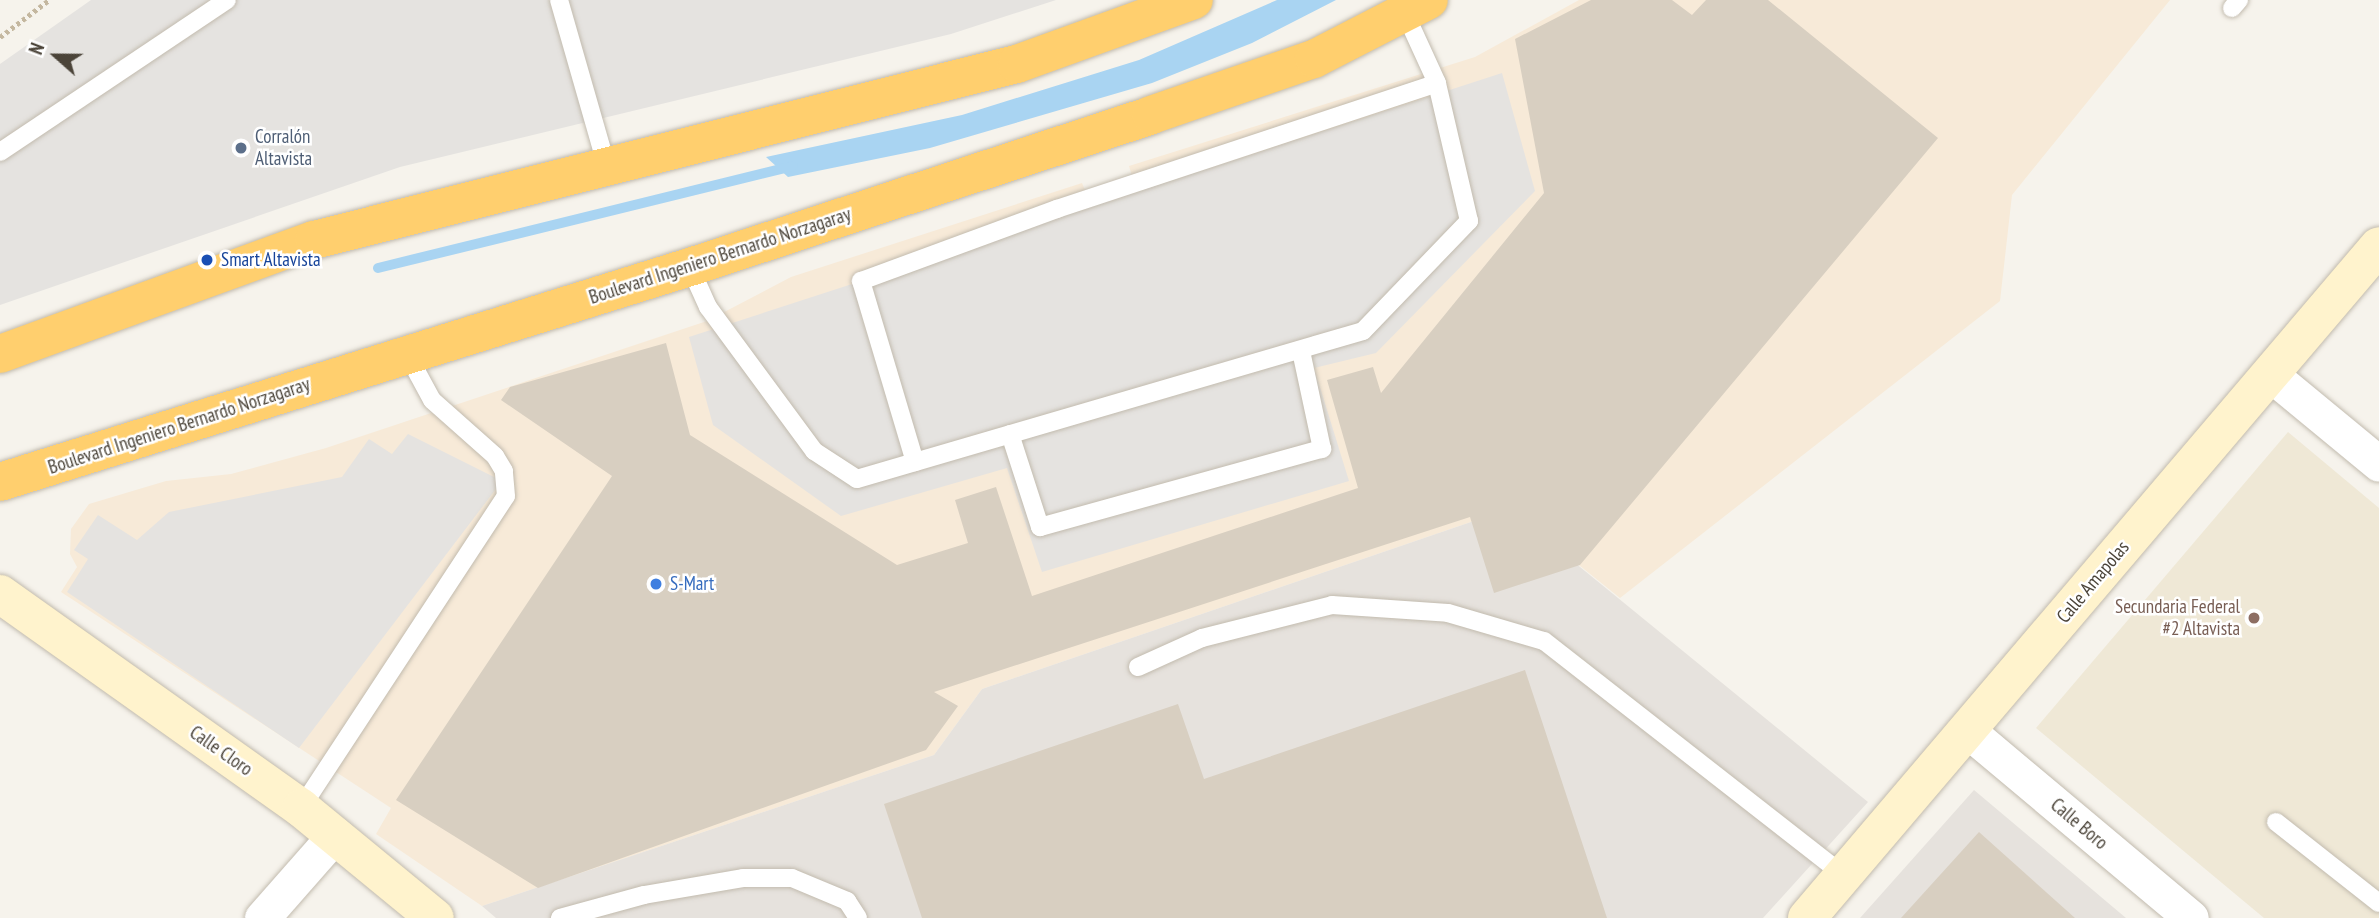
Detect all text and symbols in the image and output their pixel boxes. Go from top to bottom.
north arrow [21,21,91,91]
text: N [23,39,49,58]
place label: Corralón Altavista [255,126,312,170]
marker: Corralón Altavista [233,140,249,156]
street label: Boulevard Ingeniero Bernardo Norzagaray [586,203,854,309]
place label: Smart Altavista [221,249,321,271]
marker: Smart Altavista [199,252,215,268]
street label: Boulevard Ingeniero Bernardo Norzagaray [45,373,313,479]
street label: Calle Amapolas [2052,536,2134,628]
place label: S-Mart [670,573,714,595]
marker: S-Mart [648,576,664,592]
place label: Secundaria Federal #2 Altavista [2115,596,2240,640]
marker: Secundaria Federal #2 Altavista [2246,610,2262,626]
street label: Calle Cloro [185,721,257,781]
street label: Calle Boro [2046,794,2112,854]

